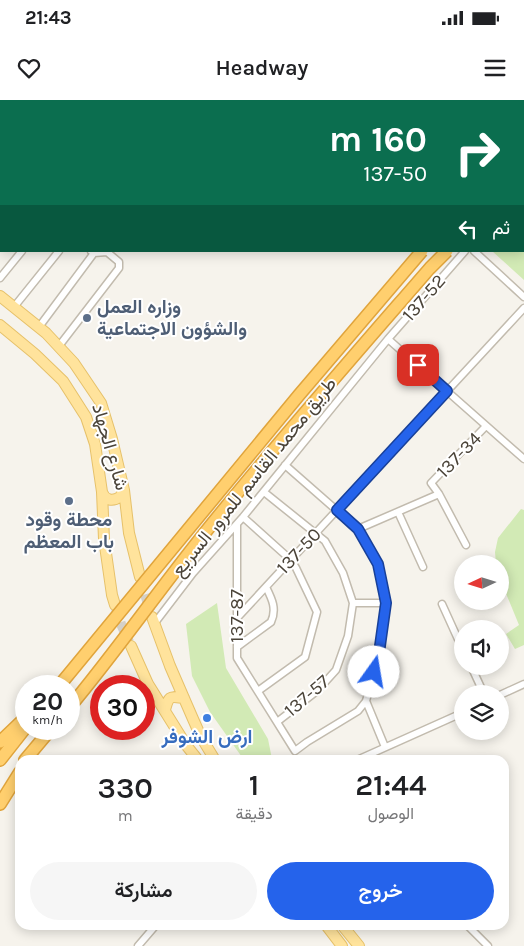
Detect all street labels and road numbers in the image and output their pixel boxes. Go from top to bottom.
street label: 137-52 [398,270,450,326]
street label: طريق محمد القاسم للمرور السريع [167,373,343,582]
street label: شارع الجهاد [86,401,133,493]
street label: 137-34 [432,427,486,482]
street label: 137-50 [272,523,326,579]
street label: 137-87 [226,589,248,643]
street label: 137-57 [280,670,334,722]

